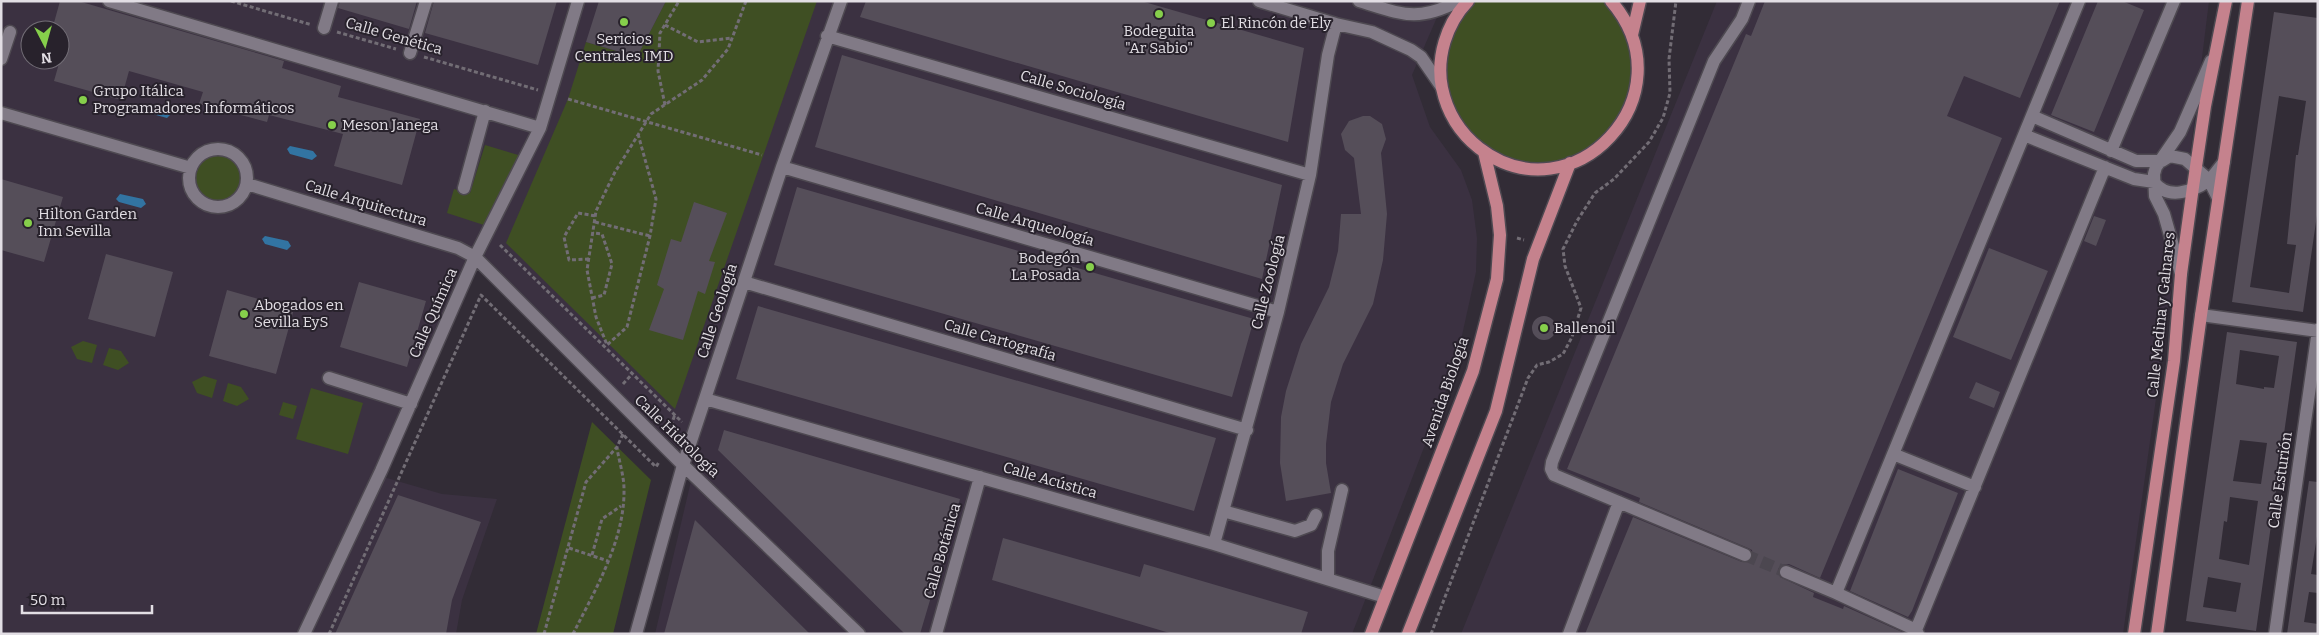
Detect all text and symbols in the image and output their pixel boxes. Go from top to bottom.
marker: Bodeguita "Ar Sabio" [1153,8,1165,20]
street label: Calle Genética [344,14,444,58]
place label: El Rincón de Ely [1221,14,1331,32]
marker: Sericios Centrales IMD [618,16,630,28]
marker: El Rincón de Ely [1205,17,1217,29]
north arrow [20,20,70,70]
place label: Bodeguita "Ar Sabio" [1124,22,1194,57]
place label: Sericios Centrales IMD [575,30,673,65]
text: N [40,48,53,66]
street label: Calle Sociología [1018,66,1128,114]
place label: Grupo Itálica Programadores Informáticos [93,82,294,117]
marker: Grupo Itálica Programadores Informáticos [77,94,89,106]
place label: Meson Janega [342,116,439,134]
marker: Meson Janega [326,119,338,131]
street label: Calle Arquitectura [303,176,429,230]
street label: Calle Arqueología [974,198,1096,250]
place label: Hilton Garden Inn Sevilla [38,205,138,240]
marker: Hilton Garden Inn Sevilla [22,217,34,229]
street label: Calle Medina y Galnares [2143,231,2179,399]
street label: Calle Zoología [1247,233,1289,331]
place label: Bodegón La Posada [1011,249,1080,284]
street label: Calle Geología [693,261,741,361]
marker: Bodegón La Posada [1084,261,1096,273]
street label: Calle Química [405,265,461,361]
place label: Abogados en Sevilla EyS [254,296,344,331]
marker: Abogados en Sevilla EyS [238,308,250,320]
street label: Calle Cartografía [942,315,1058,365]
place label: Ballenoil [1554,319,1615,337]
marker: Ballenoil [1538,322,1550,334]
street label: Avenida Biología [1418,334,1472,450]
street label: Calle Hidrología [631,391,723,481]
street label: Calle Esturión [2264,430,2296,529]
street label: Calle Acústica [1001,458,1099,502]
street label: Calle Botánica [920,501,964,601]
scale bar [22,582,152,614]
text: 50 m [30,591,66,609]

